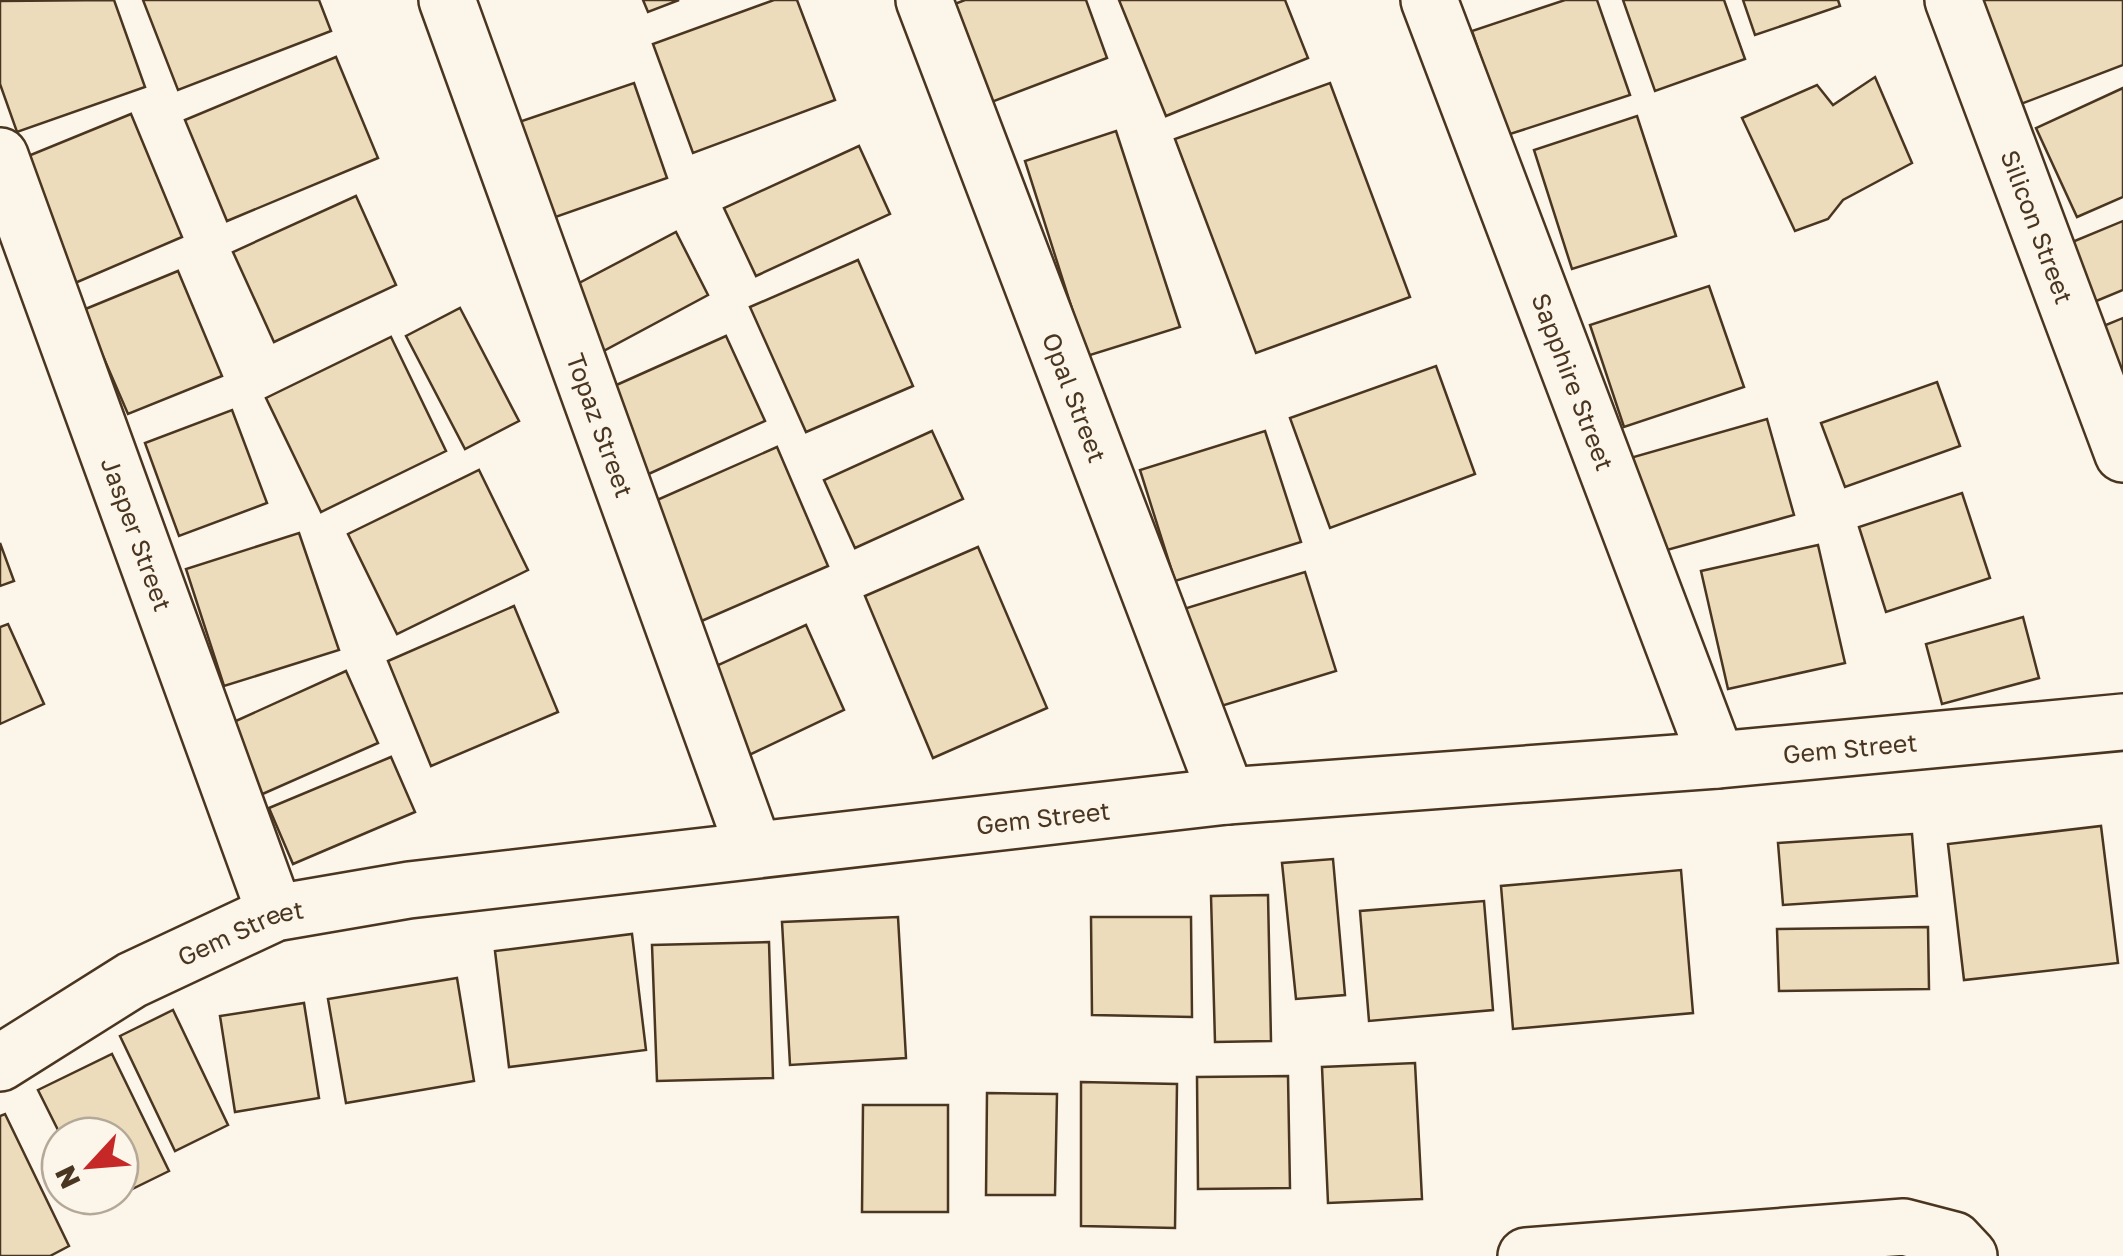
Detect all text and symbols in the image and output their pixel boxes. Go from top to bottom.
street label: Silicon Street [1995,145,2081,308]
street label: Sapphire Street [1526,288,1621,475]
street label: Opal Street [1036,328,1114,466]
street label: Topaz Street [560,349,641,501]
street label: Jasper Street [95,453,179,615]
street label: Gem Street [1781,726,1918,769]
street label: Gem Street [974,794,1112,840]
street label: Gem Street [172,893,306,972]
north arrow [40,1116,140,1216]
text: N [48,1160,87,1194]

